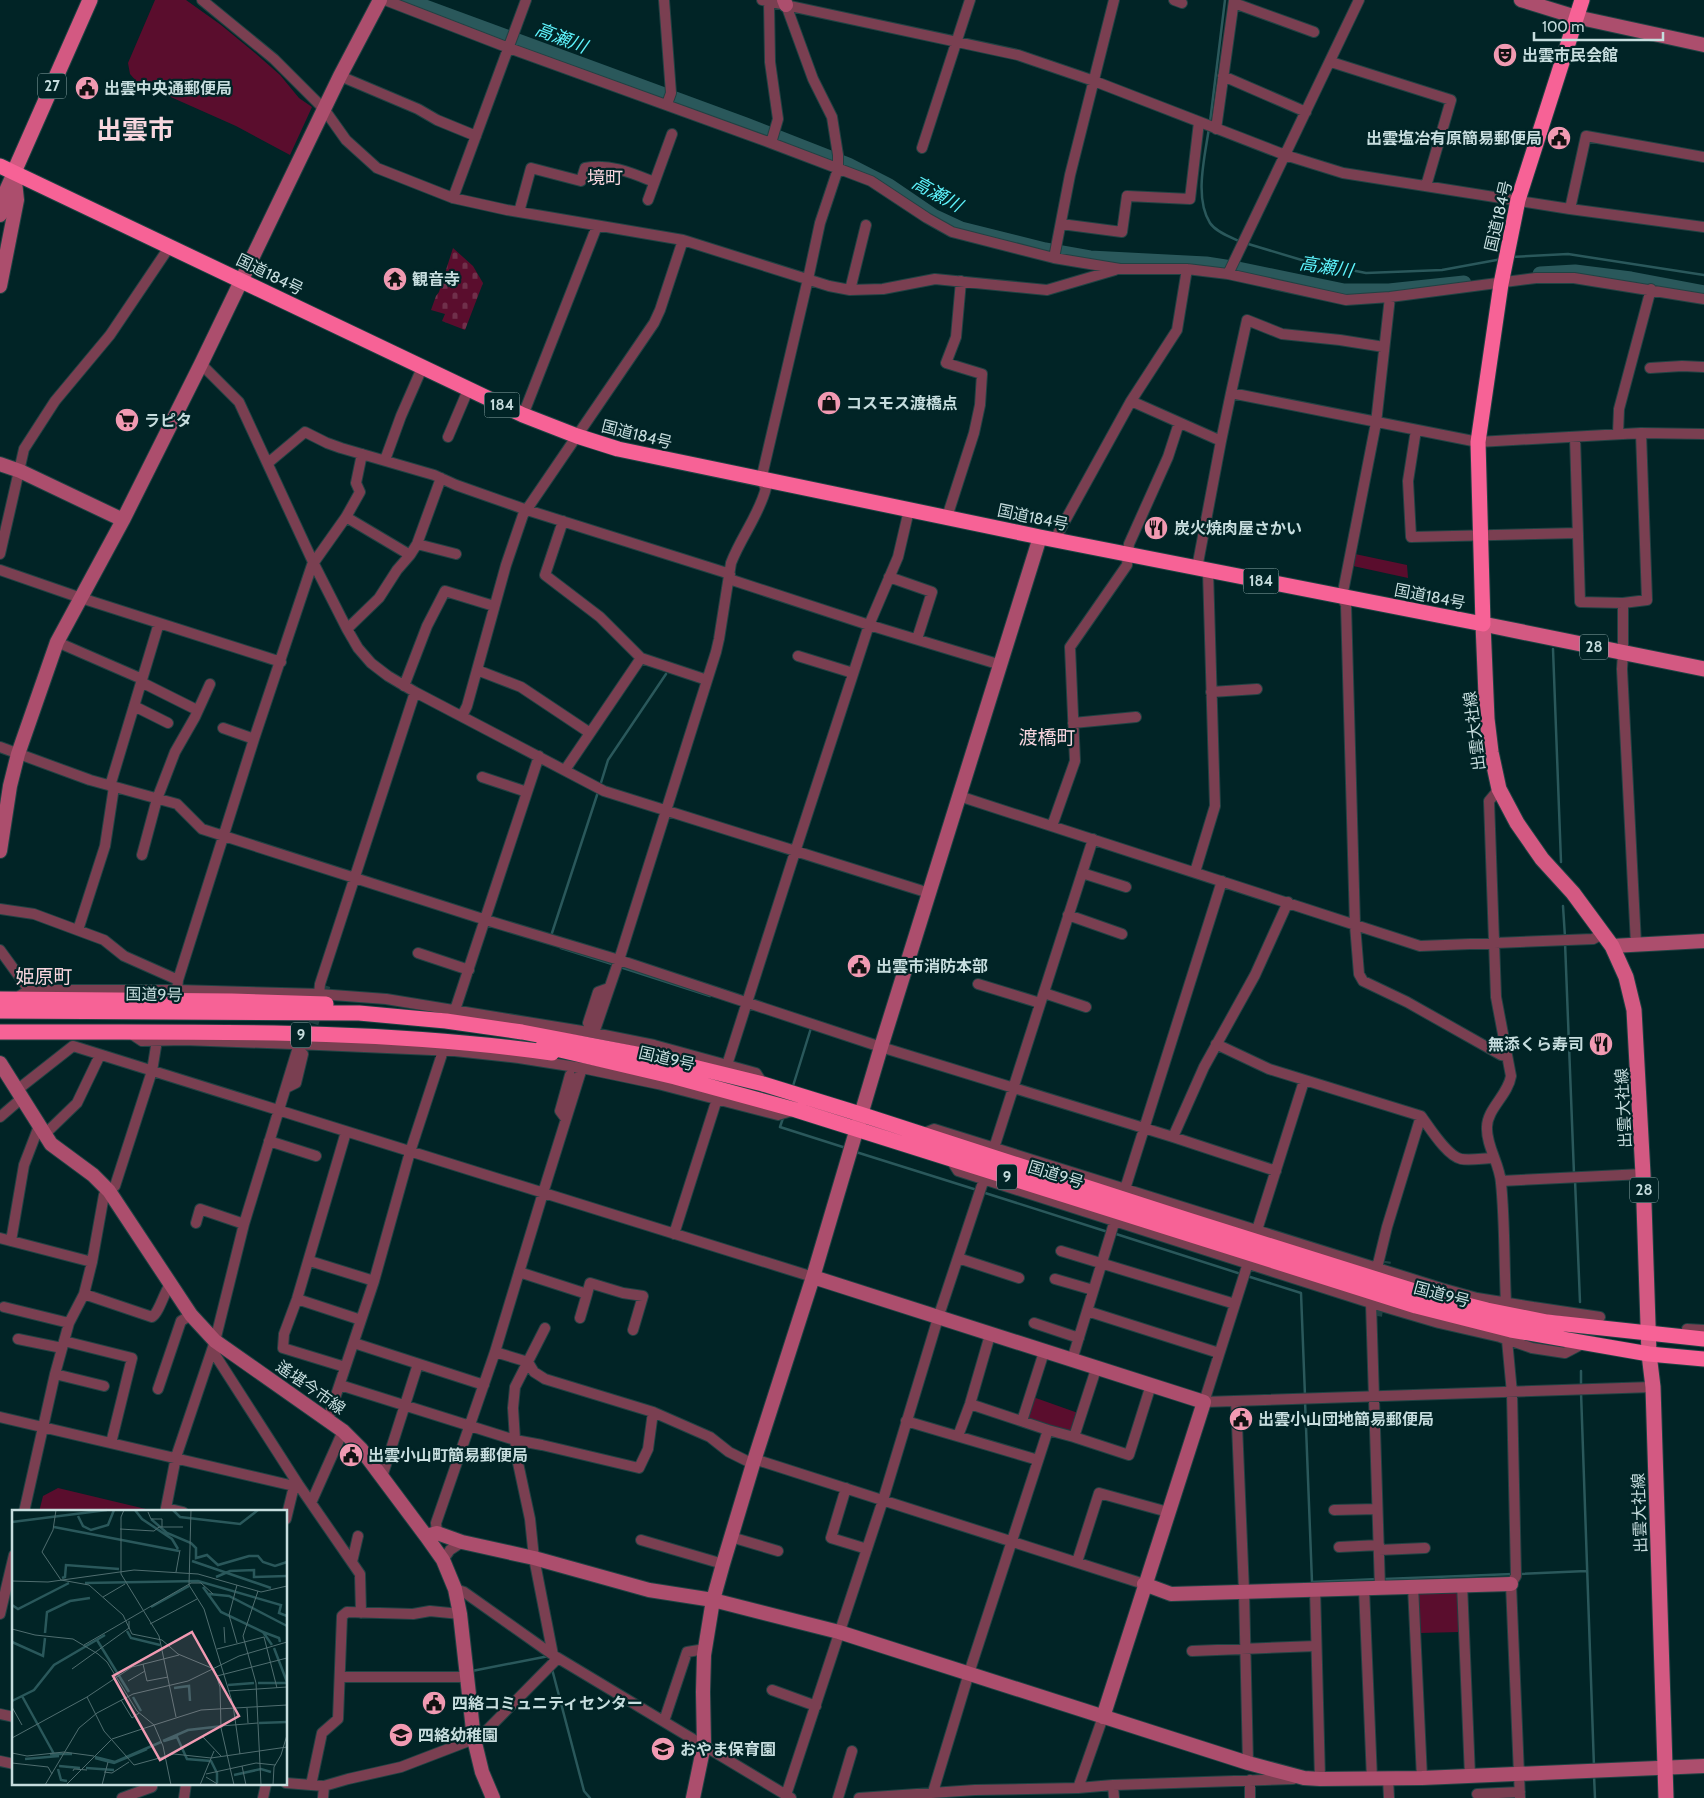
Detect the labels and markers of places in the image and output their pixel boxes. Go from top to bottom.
theatre icon: 出雲市民会館 [1492,42,1518,68]
place label: 出雲市民会館 [1522,46,1618,65]
public building icon: 出雲中央通郵便局 [74,75,100,101]
place label: 出雲中央通郵便局 [104,79,232,98]
public building icon: 出雲塩冶有原簡易郵便局 [1546,125,1572,151]
place label: 出雲塩冶有原簡易郵便局 [1366,129,1542,148]
temple icon: 観音寺 [382,266,408,292]
place label: 観音寺 [412,270,460,289]
shop icon: コスモス渡橋点 [816,390,842,416]
place label: コスモス渡橋点 [846,394,958,413]
supermarket icon: ラピタ [114,407,140,433]
place label: ラピタ [144,411,192,430]
restaurant icon: 炭火焼肉屋さかい [1143,515,1169,541]
place label: 炭火焼肉屋さかい [1174,519,1302,538]
public building icon: 出雲市消防本部 [846,953,872,979]
place label: 出雲市消防本部 [876,957,988,976]
restaurant icon: 無添くら寿司 [1588,1031,1614,1057]
place label: 無添くら寿司 [1488,1035,1584,1054]
public building icon: 出雲小山団地簡易郵便局 [1228,1406,1254,1432]
place label: 出雲小山団地簡易郵便局 [1258,1410,1434,1429]
public building icon: 出雲小山町簡易郵便局 [338,1442,364,1468]
place label: 出雲小山町簡易郵便局 [368,1446,528,1465]
public building icon: 四絡コミュニティセンター [421,1690,447,1716]
place label: 四絡コミュニティセンター [452,1694,643,1713]
school or university icon: 四絡幼稚園 [388,1722,414,1748]
place label: 四絡幼稚園 [418,1726,498,1745]
school or university icon: おやま保育園 [650,1736,676,1762]
place label: おやま保育園 [680,1740,776,1759]

